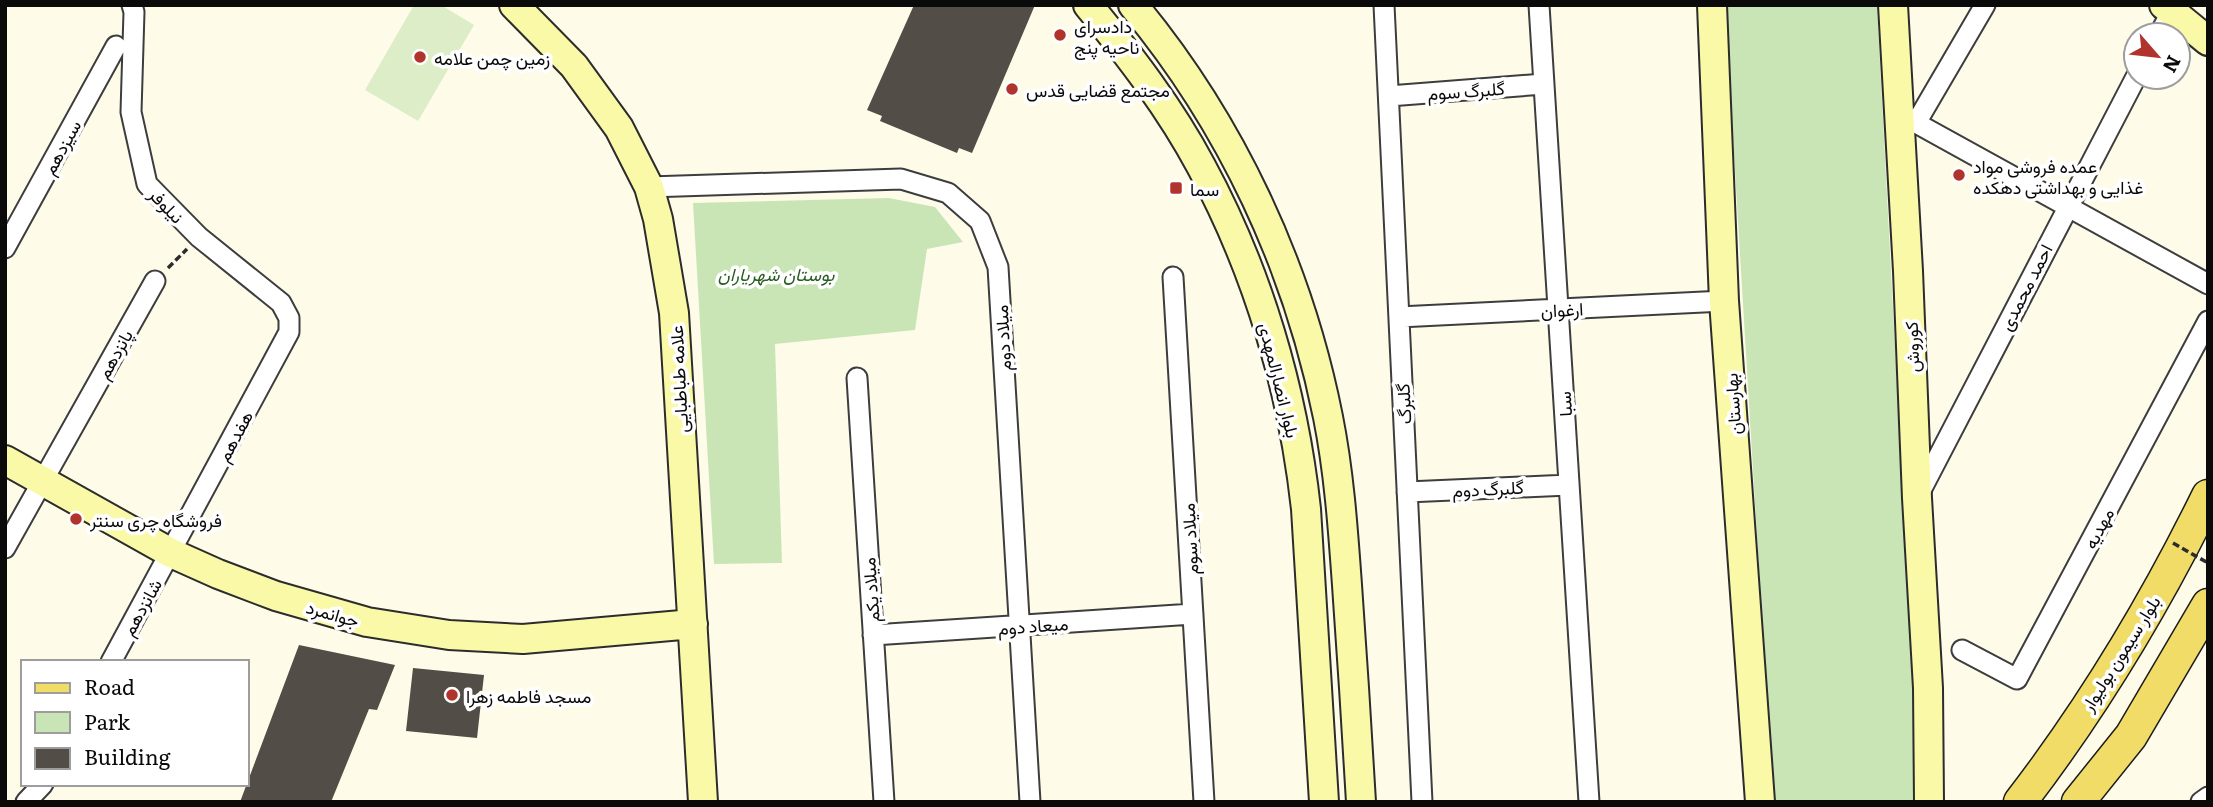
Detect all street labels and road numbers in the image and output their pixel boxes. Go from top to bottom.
street label: گلبرگ سوم [1426,74,1506,106]
street label: سیزدهم [35,114,87,180]
street label: نیلوفر [143,180,191,229]
street label: احمد محمدی [1992,239,2058,335]
street label: ارغوان [1540,294,1584,324]
street label: میلاد دوم [987,304,1017,372]
street label: بلوار انصارالمهدی [1253,319,1307,441]
street label: کوروش [1897,321,1925,373]
street label: پانزدهم [89,324,139,384]
street label: علامه طباطبایی [662,324,694,434]
street label: بهارستان [1716,372,1748,436]
street label: گلبرگ [1388,383,1418,425]
street label: سبا [1550,391,1578,417]
street label: هفدهم [209,405,259,467]
street label: گلبرگ دوم [1451,473,1525,503]
street label: میلاد سوم [1174,502,1204,576]
street label: مهدیه [2076,503,2120,553]
street label: میلاد یکم [854,556,886,624]
street label: شانزدهم [114,573,168,641]
street label: بلوار سیمون بولیوار [2073,590,2166,717]
street label: جوانمرد [303,593,363,633]
street label: میعاد دوم [997,609,1069,641]

